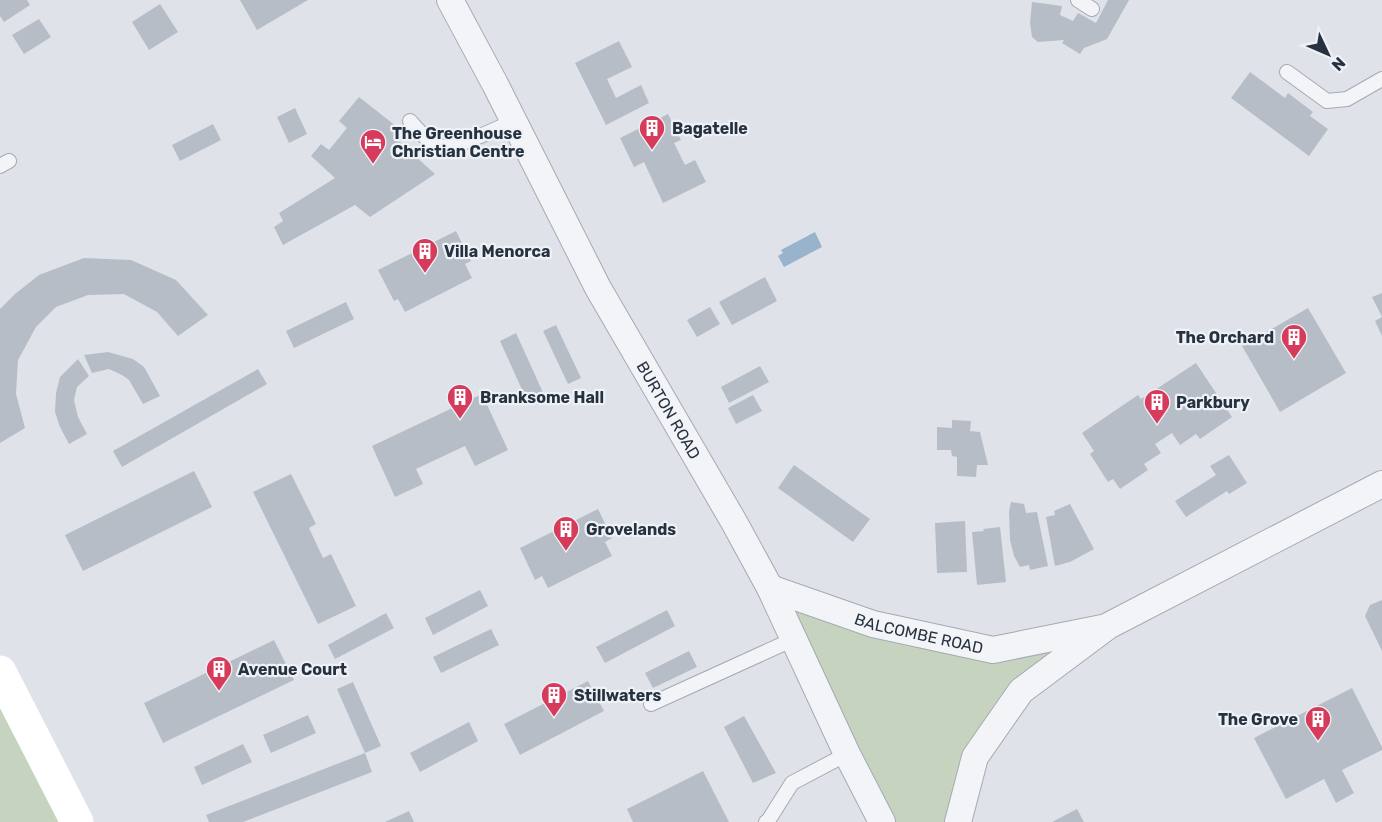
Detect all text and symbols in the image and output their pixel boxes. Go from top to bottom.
north arrow [1298,24,1358,84]
text: N [1328,53,1349,75]
building icon: Bagatelle [637,113,667,151]
place label: Bagatelle [672,119,748,138]
place label: The Greenhouse Christian Centre [392,124,525,161]
hotel icon: The Greenhouse Christian Centre [358,127,388,165]
building icon: Villa Menorca [410,236,440,274]
place label: Villa Menorca [444,242,550,261]
building icon: The Orchard [1279,322,1309,360]
place label: The Orchard [1176,328,1274,347]
street label: BURTON ROAD [633,358,704,463]
building icon: Branksome Hall [445,382,475,420]
building icon: Parkbury [1142,387,1172,425]
place label: Branksome Hall [480,388,604,407]
place label: Parkbury [1176,393,1250,412]
building icon: Grovelands [551,514,581,552]
place label: Grovelands [586,520,676,539]
street label: BALCOMBE ROAD [852,609,985,658]
building icon: Avenue Court [204,654,234,692]
place label: Avenue Court [238,660,348,679]
building icon: Stillwaters [539,680,569,718]
place label: Stillwaters [574,686,662,705]
building icon: The Grove [1303,704,1333,742]
place label: The Grove [1218,710,1298,729]

